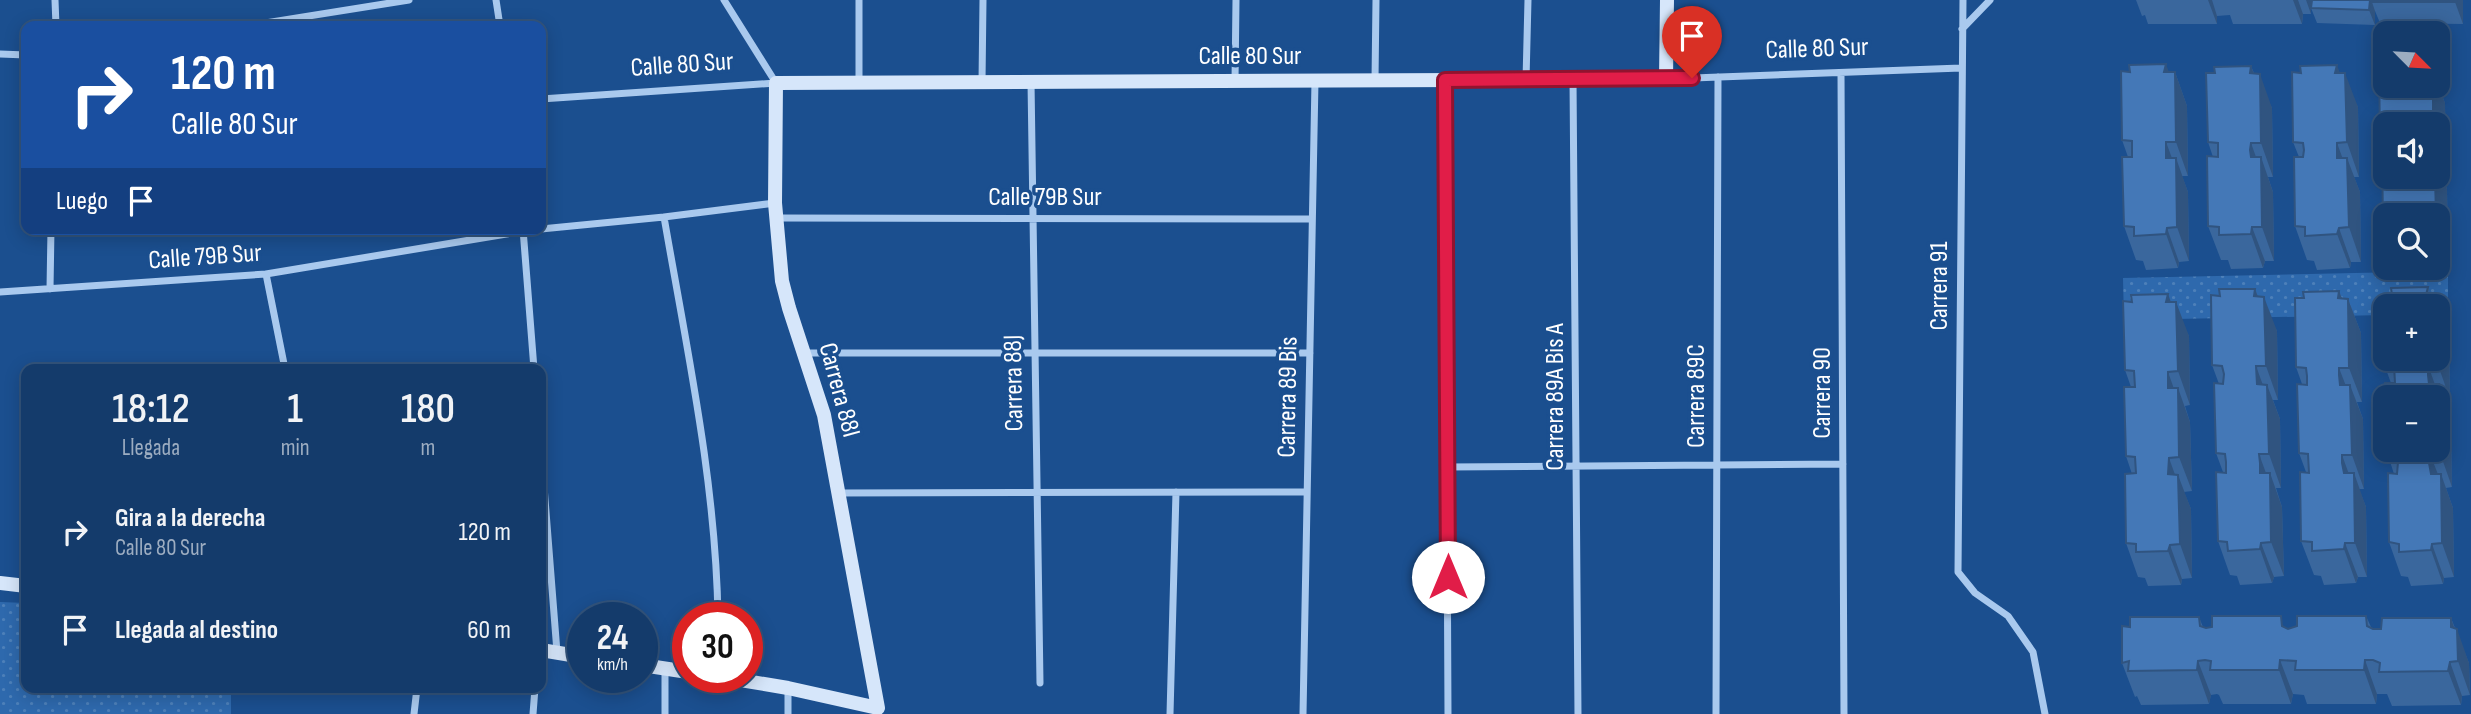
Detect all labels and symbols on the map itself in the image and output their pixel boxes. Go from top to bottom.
pin [1662,6,1722,78]
north arrow [2373,21,2450,98]
street label: Calle 80 Sur [1765,32,1870,66]
street label: Calle 80 Sur [1198,41,1302,72]
street label: Calle 80 Sur [630,46,735,84]
street label: Calle 79B Sur [988,182,1102,213]
street label: Calle 79B Sur [147,238,263,276]
street label: Carrera 91 [1924,242,1955,330]
street label: Carrera 89A Bis A [1540,322,1571,471]
street label: Carrera 88J [998,334,1030,432]
street label: Carrera 89 Bis [1271,336,1305,458]
street label: Carrera 88I [812,339,866,441]
street label: Carrera 89C [1681,344,1712,448]
street label: Carrera 90 [1807,347,1838,439]
position arrow [1411,540,1485,614]
speed limit sign: 30 [672,602,763,693]

